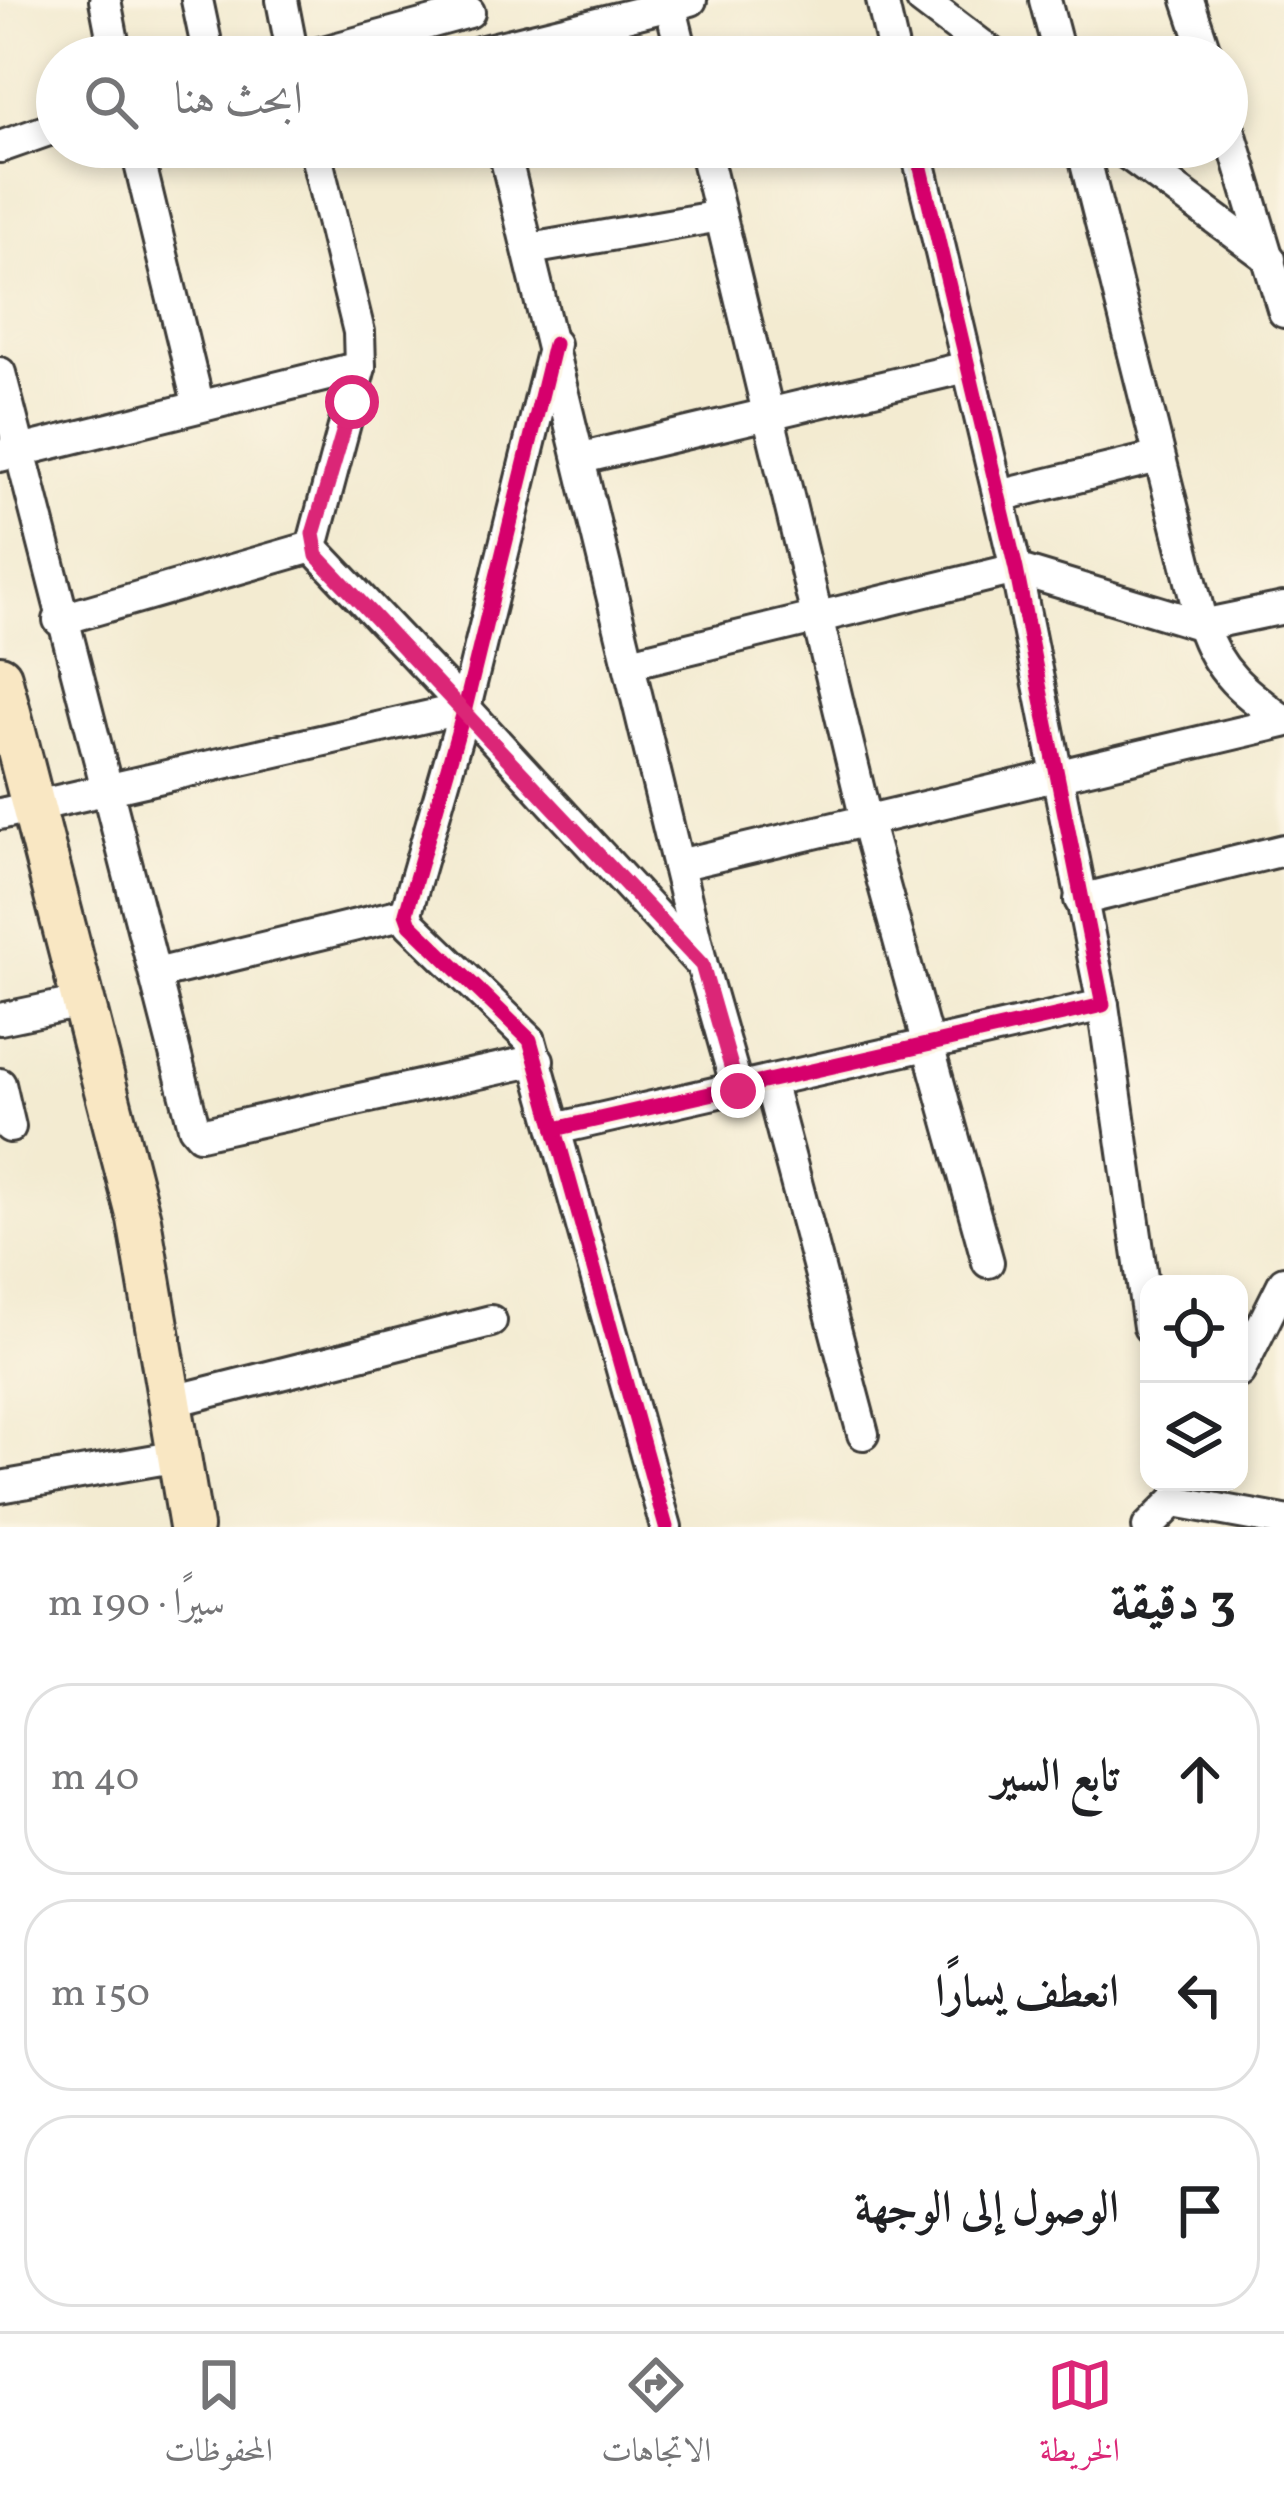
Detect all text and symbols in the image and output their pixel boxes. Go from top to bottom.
search box [36,36,1248,168]
icon: search [78,69,144,135]
text: ابحث هنا [174,70,303,133]
route start [325,375,379,429]
route end [711,1064,765,1118]
map controls [1140,1275,1248,1491]
button: locate [1140,1275,1248,1383]
button: layers [1140,1383,1248,1491]
text: 3 دقيقة [1111,1569,1236,1640]
text: سيرًا · 190 m [48,1578,225,1632]
icon: ahead [1167,1746,1233,1812]
text: تابع السير [993,1747,1119,1810]
text: 40 m [51,1752,139,1806]
icon: left [1167,1962,1233,2028]
text: انعطف يسارًا [935,1963,1119,2026]
text: 150 m [51,1968,150,2022]
icon: arrive [1167,2178,1233,2244]
text: الوصول إلى الوجهة [854,2179,1119,2242]
tab: المحفوظات [164,2352,273,2482]
tab: الاتجاهات [601,2352,711,2482]
tab: الخريطة [1040,2352,1120,2482]

